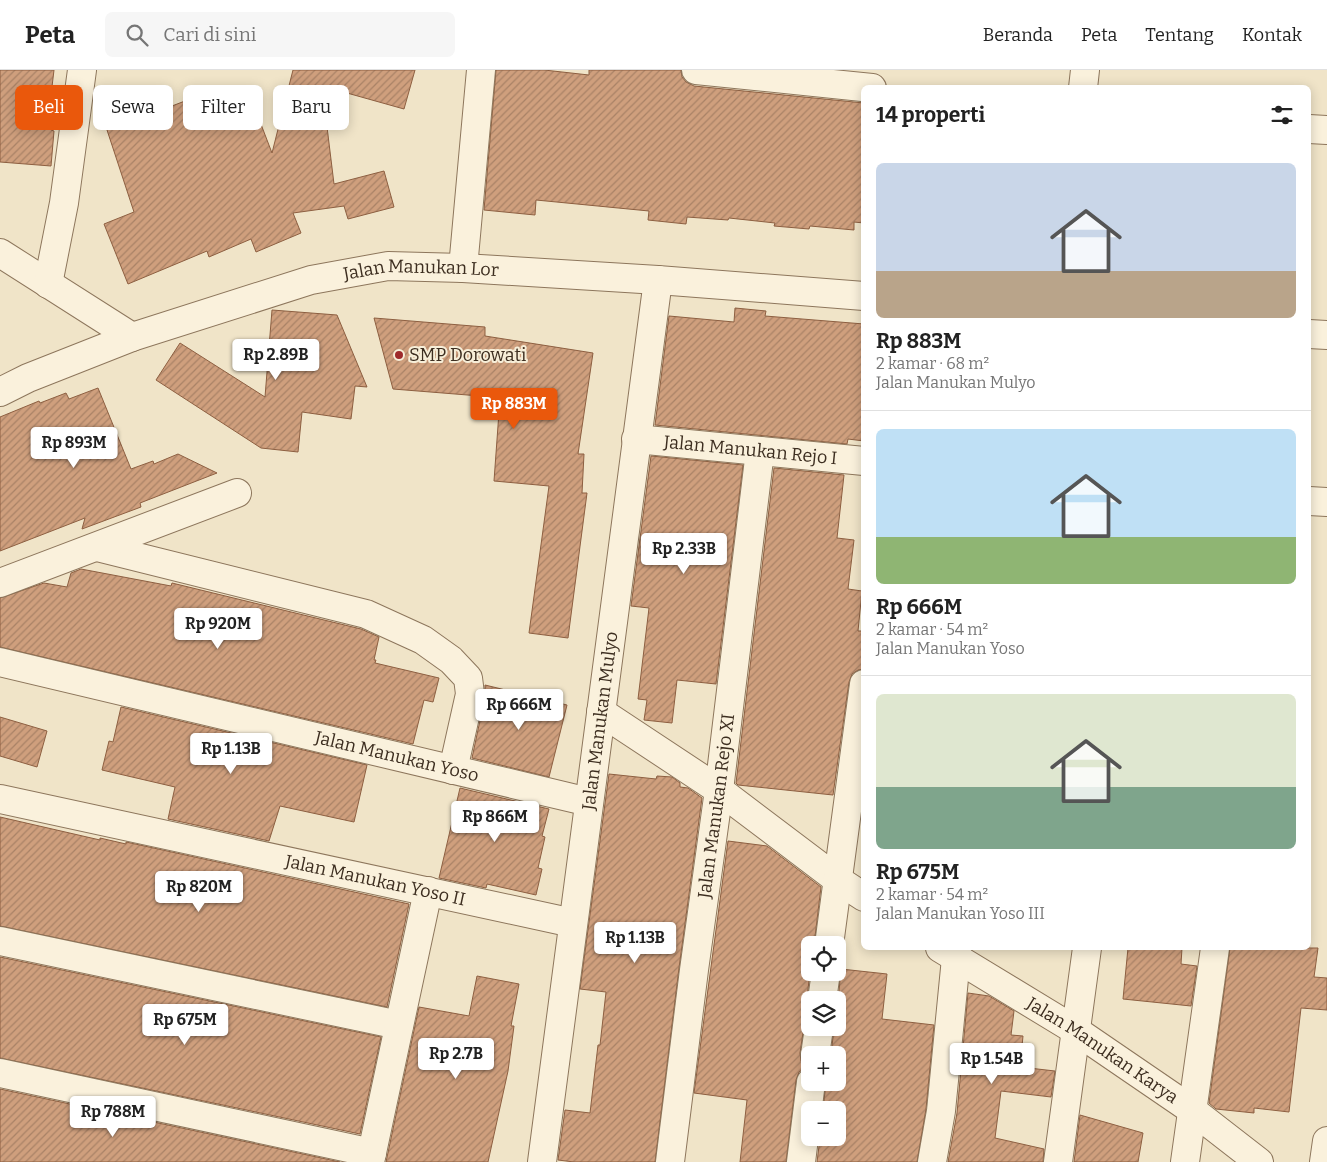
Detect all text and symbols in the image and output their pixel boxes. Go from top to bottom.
search box [105,12,455,57]
text: Peta [25,21,75,49]
icon: search [123,21,151,49]
text: Cari di sini [163,23,256,46]
text: Beranda [983,24,1053,46]
text: Peta [1081,24,1117,46]
text: Tentang [1145,24,1214,46]
text: Kontak [1242,24,1302,46]
chip: Beli [15,85,83,130]
chip: Sewa [93,85,173,130]
chip: Filter [183,85,263,130]
chip: Baru [273,85,349,130]
icon: filters [1268,101,1296,129]
text: 14 properti [876,102,985,128]
icon: home [1041,196,1131,286]
street label: Jalan Manukan Lor [341,255,499,285]
text: Rp 883M [876,328,961,354]
pin: Rp 2.89B [224,338,328,381]
place label: SMP Dorowati [409,344,526,366]
text: Rp 2.89B [243,345,309,364]
marker: SMP Dorowati [393,349,405,361]
text: 2 kamar · 68 m² [876,354,989,373]
text: Jalan Manukan Mulyo [876,373,1036,392]
pin: Rp 883M [468,388,560,430]
text: Rp 883M [481,394,547,413]
pin: Rp 893M [28,426,120,469]
street label: Jalan Manukan Rejo I [662,431,838,469]
text: Rp 893M [42,433,106,452]
icon: home [1041,461,1131,551]
pin: Rp 2.33B [632,532,736,575]
text: Rp 2.33B [652,539,716,558]
text: Rp 666M [876,594,962,620]
pin: Rp 920M [172,608,264,650]
text: Rp 920M [185,614,251,633]
text: 2 kamar · 54 m² [876,620,988,639]
street label: Jalan Manukan Mulyo [577,630,623,812]
text: Jalan Manukan Yoso [876,639,1025,658]
pin: Rp 666M [473,688,565,731]
text: Rp 666M [486,695,552,714]
street label: Jalan Manukan Rejo XI [693,712,739,901]
street label: Jalan Manukan Yoso [312,726,481,786]
icon: home [1041,726,1131,816]
pin: Rp 1.13B [179,732,283,775]
text: Rp 1.13B [201,739,261,758]
pin: Rp 866M [449,800,541,843]
text: Rp 866M [462,807,528,826]
street label: Jalan Manukan Yoso II [282,850,467,910]
text: Rp 675M [876,859,959,885]
pin: Rp 820M [153,870,245,913]
text: Rp 820M [166,877,232,896]
text: 2 kamar · 54 m² [876,885,988,904]
text: Jalan Manukan Yoso III [876,904,1045,923]
pin: Rp 1.13B [583,922,687,964]
text: Rp 1.13B [605,928,665,947]
map controls [801,936,846,1146]
button: locate [801,936,846,981]
button: layers [801,991,846,1036]
street label: Jalan Manukan Karya [1022,992,1183,1108]
pin: Rp 675M [139,1004,231,1046]
text: Rp 675M [153,1010,217,1029]
pin: Rp 2.7B [410,1038,502,1080]
pin: Rp 1.54B [940,1042,1044,1085]
text: Rp 2.7B [429,1044,483,1063]
button: + [801,1046,846,1091]
text: Rp 1.54B [961,1049,1023,1068]
pin: Rp 788M [67,1096,159,1138]
button: − [801,1101,846,1146]
text: Rp 788M [81,1102,145,1121]

